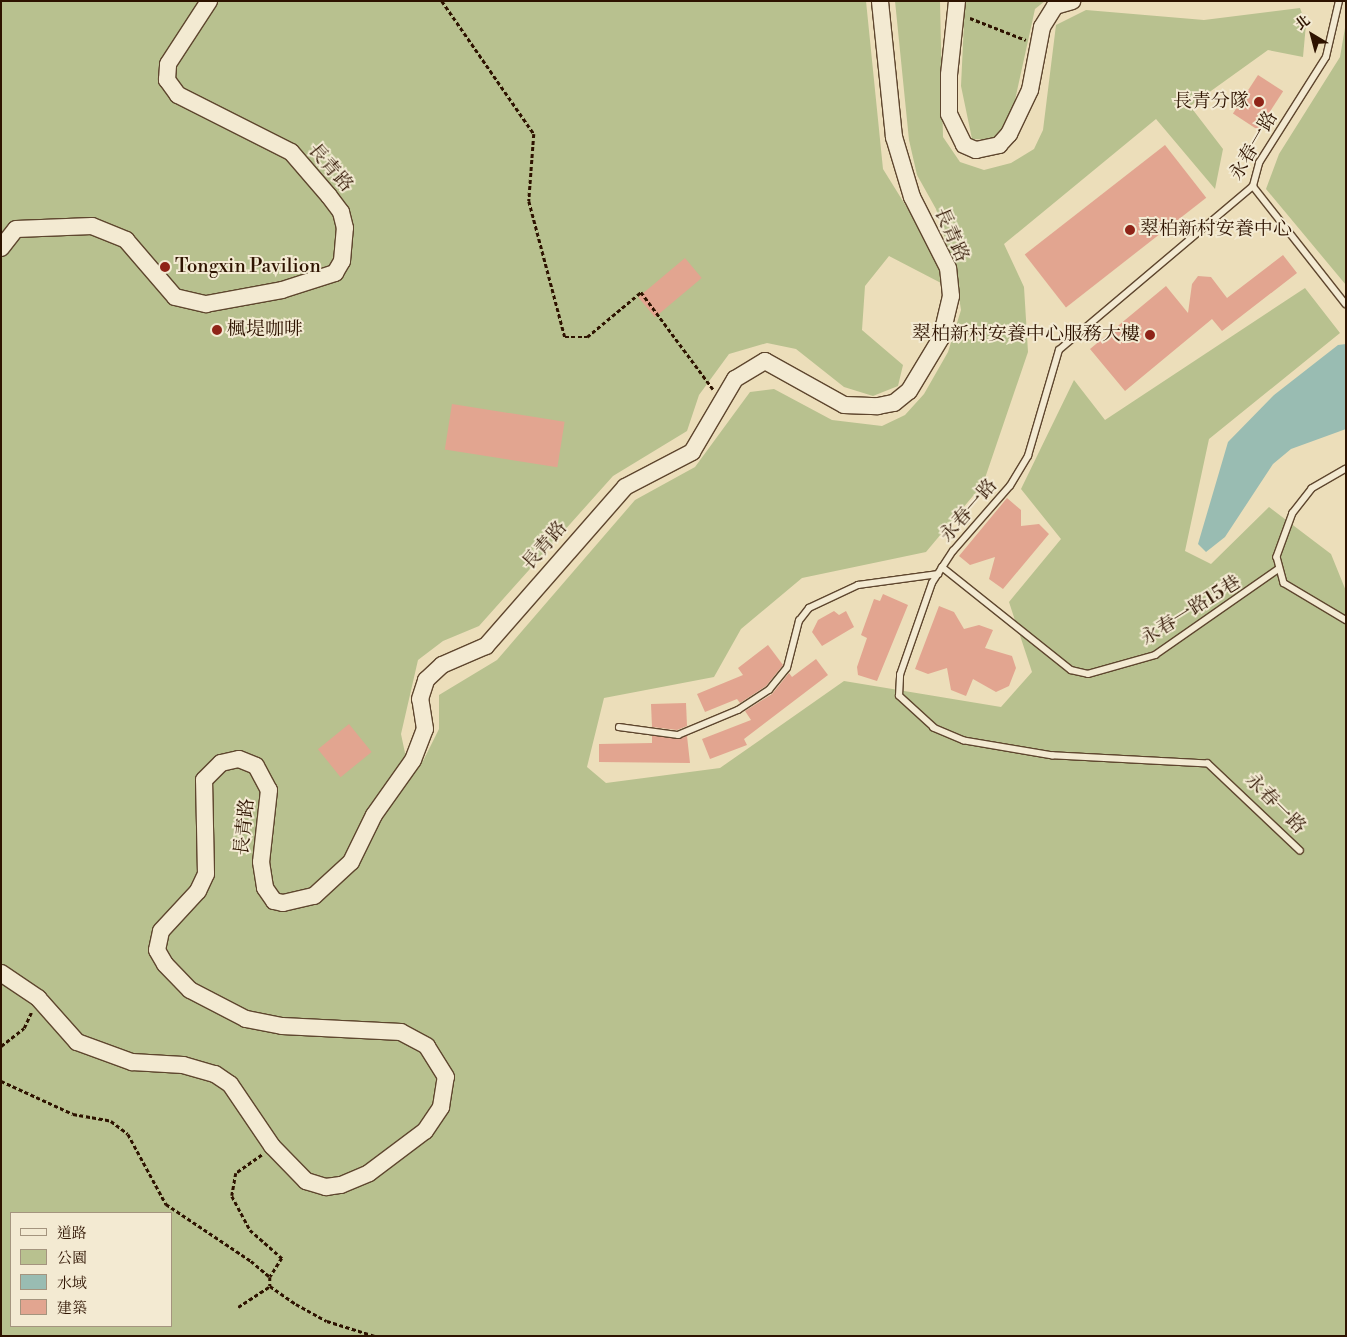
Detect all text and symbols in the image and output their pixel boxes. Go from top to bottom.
north arrow [1287,10,1337,60]
text: 北 [1292,12,1314,34]
place label: 長青分隊 [1173,91,1249,113]
marker: 長青分隊 [1253,96,1265,108]
street label: 永春一路 [1225,107,1283,185]
street label: 長青路 [303,139,357,197]
street label: 長青路 [929,204,973,266]
place label: 翠柏新村安養中心 [1140,219,1292,241]
marker: 翠柏新村安養中心 [1124,224,1136,236]
place label: Tongxin Pavilion [175,256,321,278]
marker: Tongxin Pavilion [159,261,171,273]
place label: 楓堤咖啡 [227,319,303,341]
marker: 楓堤咖啡 [211,324,223,336]
place label: 翠柏新村安養中心服務大樓 [912,324,1140,346]
marker: 翠柏新村安養中心服務大樓 [1144,329,1156,341]
street label: 永春一路 [935,475,1003,547]
street label: 長青路 [518,517,572,575]
street label: 永春一路15巷 [1137,571,1245,651]
street label: 永春一路 [1240,769,1310,839]
street label: 長青路 [231,797,259,857]
legend [10,1212,172,1327]
text: 道路 [57,1224,87,1243]
text: 公園 [57,1249,87,1268]
text: 水域 [57,1274,87,1293]
text: 建築 [57,1299,87,1318]

